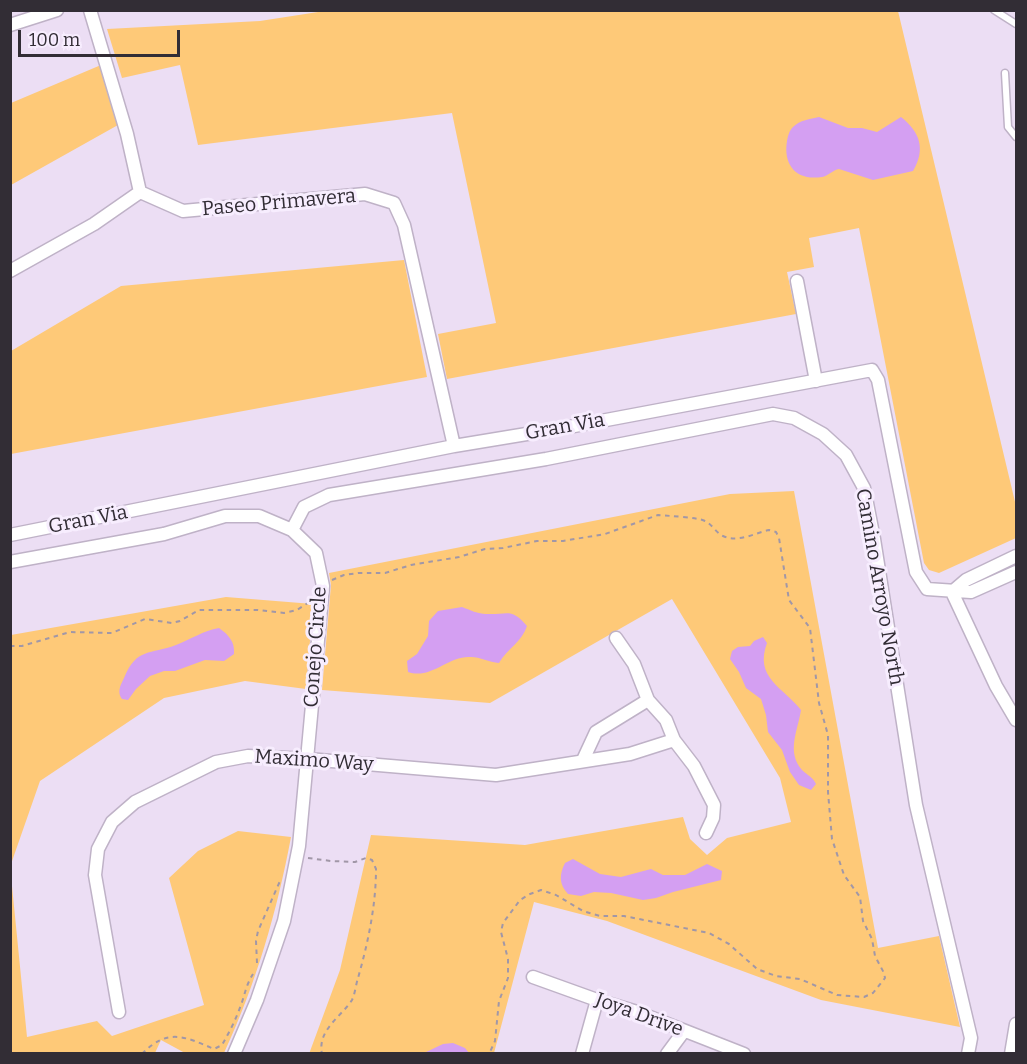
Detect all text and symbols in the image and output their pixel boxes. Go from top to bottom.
scale bar [21,18,183,56]
text: 100 m [29,29,80,51]
street label: Paseo Primavera [201,184,357,222]
street label: Gran Via [523,408,607,446]
street label: Camino Arroyo North [850,487,908,687]
street label: Gran Via [46,501,130,539]
street label: Conejo Circle [300,586,332,708]
street label: Maximo Way [254,745,374,777]
street label: Joya Drive [592,988,686,1042]

